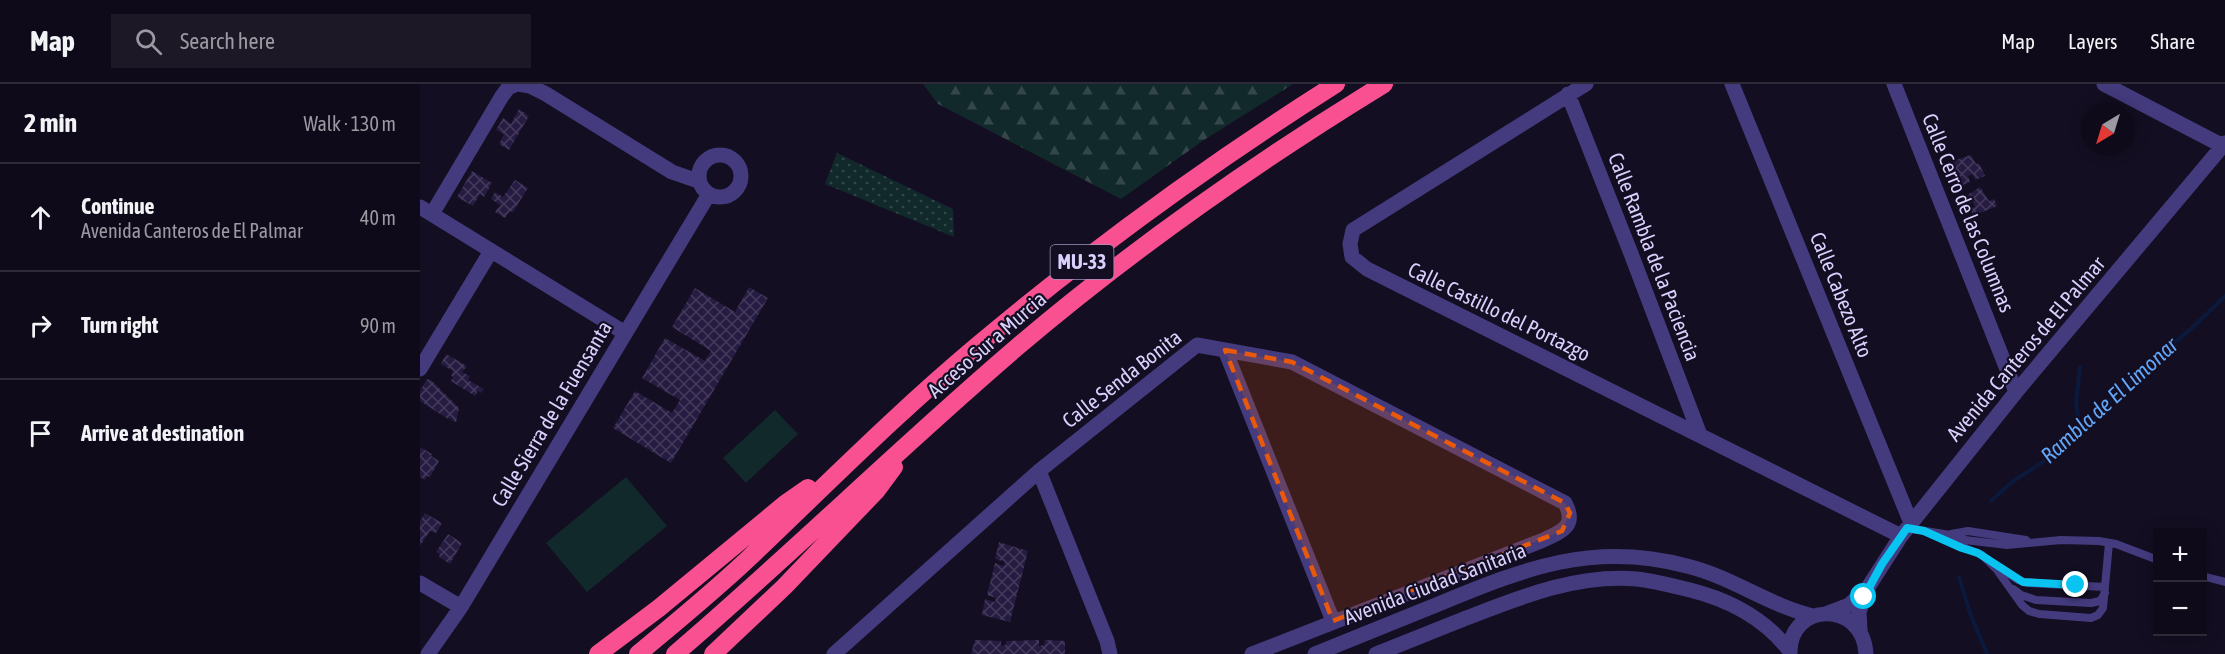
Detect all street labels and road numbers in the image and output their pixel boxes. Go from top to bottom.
street label: Calle Cerro de las Columnas [1918,110,2020,315]
street label: Calle Rambla de la Paciencia [1604,149,1706,364]
street label: Calle Cabezo Alto [1806,229,1878,361]
road number: MU-33 [1050,245,1114,279]
street label: Avenida Canteros de El Palmar [1941,251,2110,445]
street label: Calle Castillo del Portazgo [1405,257,1594,366]
street label: Acceso Sur a Murcia [922,286,1050,402]
street label: Calle Sierra de la Fuensanta [486,316,616,511]
street label: Calle Senda Bonita [1057,324,1186,432]
street label: Avenida Ciudad Sanitaria [1340,537,1529,629]

